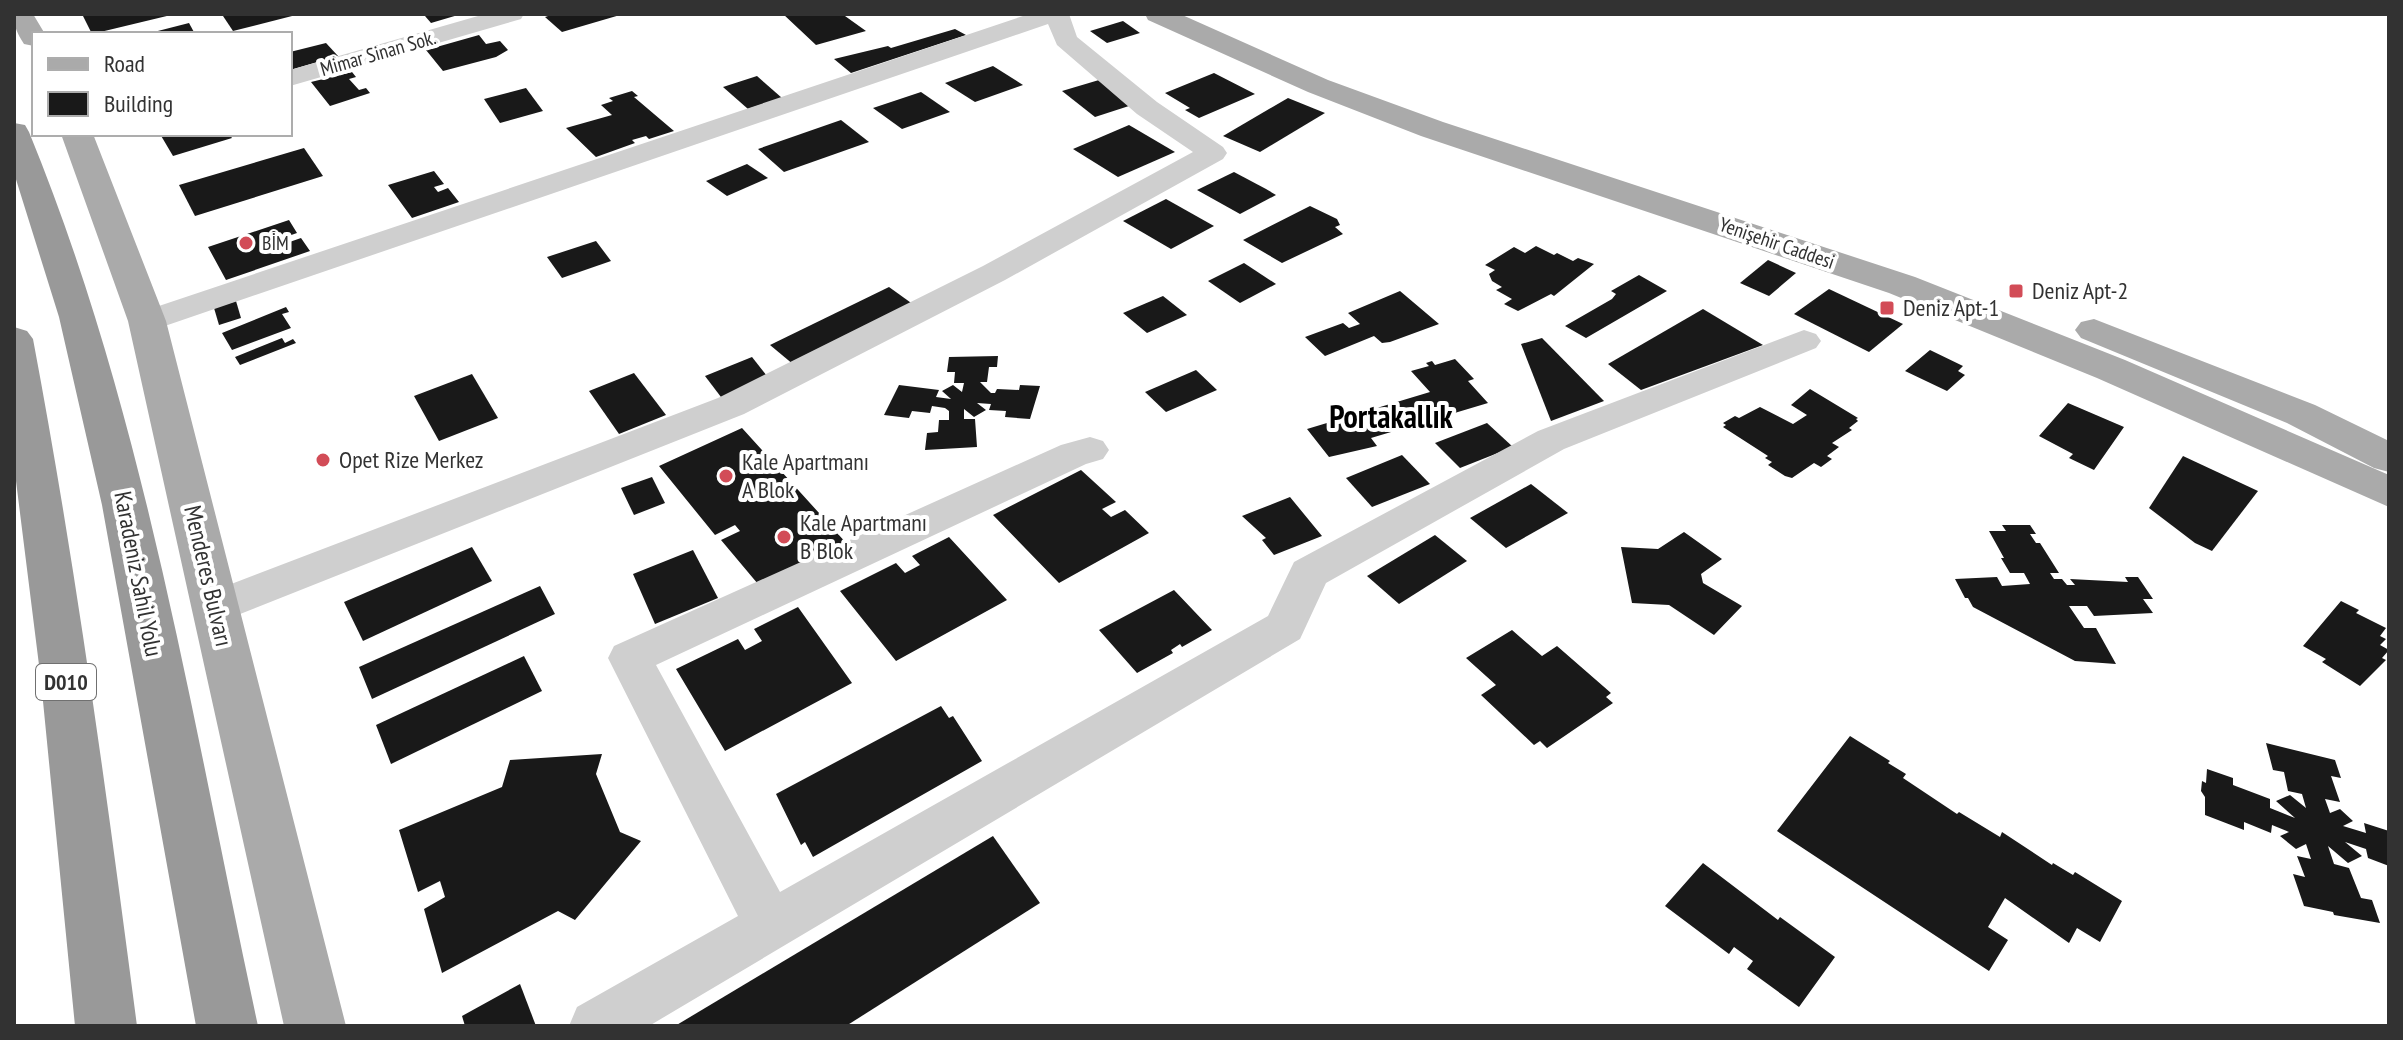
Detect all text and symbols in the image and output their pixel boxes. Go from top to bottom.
street label: Mimar Sinan Sok. [317,24,439,82]
legend [32,32,292,136]
text: Road [104,48,145,79]
text: Building [104,88,173,119]
street label: Yenişehir Caddesi [1716,211,1838,275]
place label: BİM [262,230,289,256]
marker: BİM [237,234,255,252]
place label: Deniz Apt-2 [2032,275,2128,306]
marker: Deniz Apt-2 [2007,282,2025,300]
place label: Deniz Apt-1 [1903,292,1999,323]
marker: Deniz Apt-1 [1878,299,1896,317]
district label: Portakallık [1329,395,1454,437]
place label: Opet Rize Merkez [339,444,484,475]
place label: Kale Apartmanı A Blok [742,446,869,505]
marker: Opet Rize Merkez [314,451,332,469]
marker: Kale Apartmanı A Blok [717,467,735,485]
street label: Karadeniz Sahil Yolu [107,489,170,659]
street label: Menderes Bulvarı [177,502,240,649]
place label: Kale Apartmanı B Blok [800,507,927,566]
marker: Kale Apartmanı B Blok [775,528,793,546]
road number: D010 [36,664,96,700]

